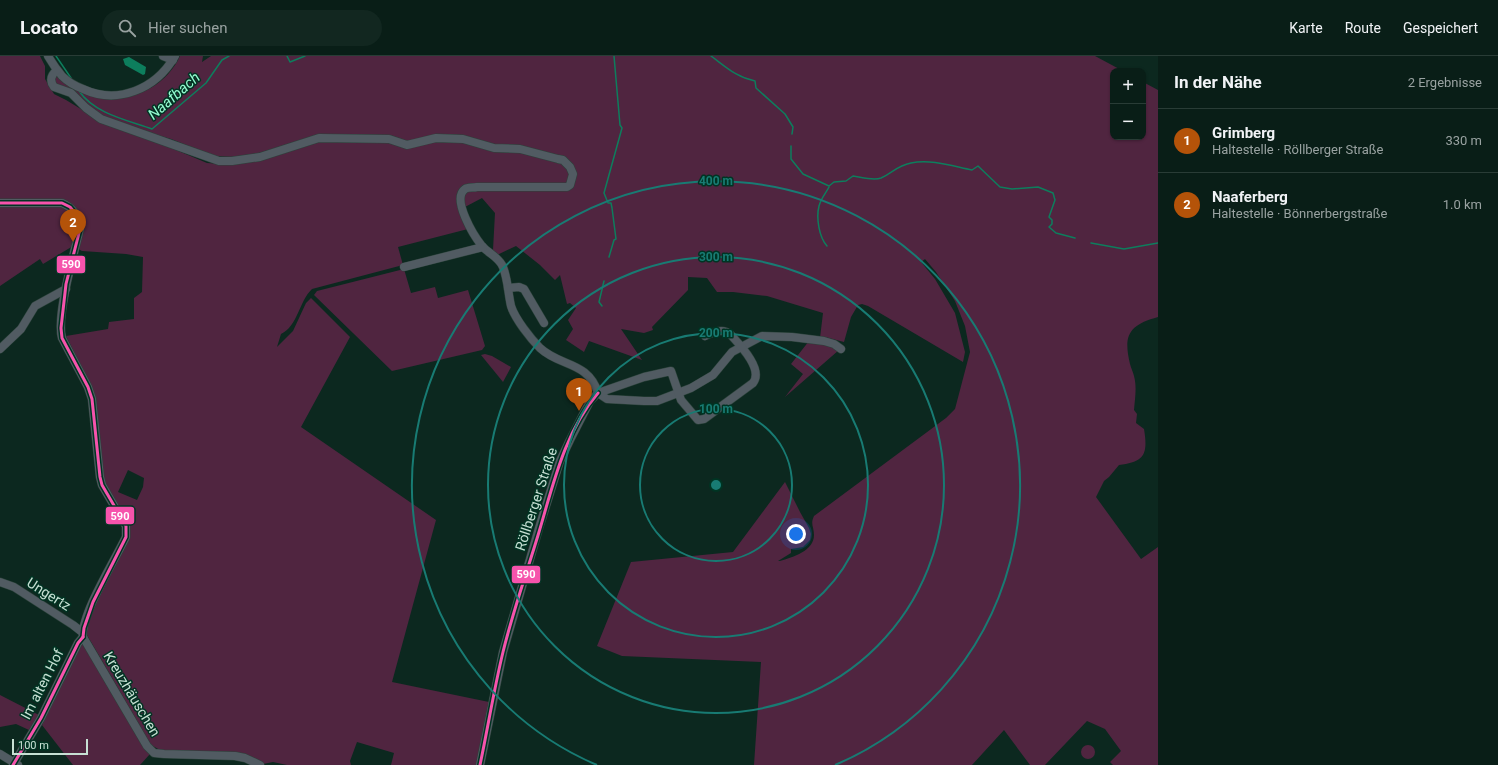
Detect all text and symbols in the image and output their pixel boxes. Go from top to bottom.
search box [102,10,382,46]
text: Locato [20,16,78,39]
icon: search [116,17,138,39]
text: Hier suchen [148,19,227,37]
text: Karte [1289,20,1323,36]
text: Route [1345,20,1381,36]
text: Gespeichert [1403,20,1478,36]
map controls [1110,68,1146,140]
button: + [1110,68,1146,104]
water label: Naafbach [144,69,204,123]
text: In der Nähe [1174,72,1262,92]
text: 2 Ergebnisse [1408,75,1482,90]
button: − [1110,104,1146,140]
text: Grimberg [1212,124,1275,142]
text: 1 [1183,133,1191,148]
text: 330 m [1445,133,1482,148]
text: Haltestelle · Röllberger Straße [1212,142,1383,157]
text: 400 m [699,174,733,188]
text: Naaferberg [1212,188,1288,206]
text: 2 [1183,197,1191,212]
text: 1.0 km [1443,197,1482,212]
text: Haltestelle · Bönnerbergstraße [1212,206,1387,221]
pin: 2 [60,209,86,242]
text: 300 m [699,250,733,264]
line badge: 590 [56,255,86,274]
text: 590 [62,258,80,271]
text: 200 m [699,326,733,340]
pin: 1 [566,378,592,411]
text: 100 m [699,402,733,416]
street label: Röllberger Straße [512,445,560,553]
centre of rings [709,478,723,492]
line badge: 590 [105,506,135,525]
text: 590 [111,510,129,523]
your location [786,524,806,544]
line badge: 590 [511,565,541,584]
text: 590 [517,568,535,581]
street label: Ungertz [24,574,74,614]
street label: Im alten Hof [17,646,67,722]
street label: Kreuzhäuschen [100,649,164,739]
scale bar [12,737,88,756]
text: 100 m [18,739,49,752]

